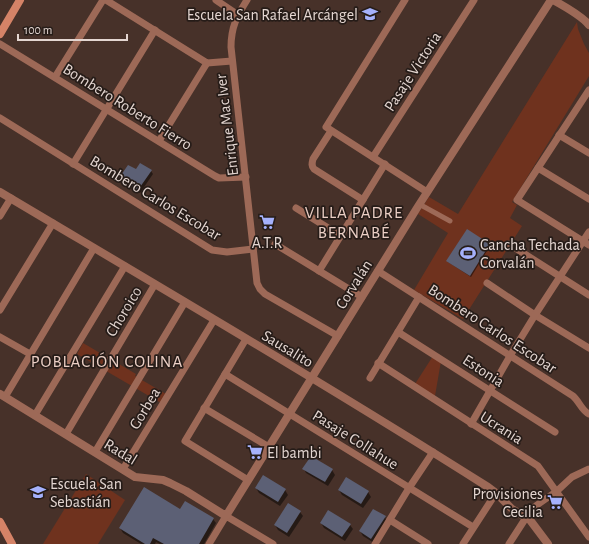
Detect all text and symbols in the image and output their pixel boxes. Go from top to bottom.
school or university icon: Escuela San Rafael Arcángel [361,5,379,23]
place label: Escuela San Rafael Arcángel [187,7,358,23]
scale bar [18,16,127,42]
text: 100 m [24,24,52,36]
street label: Pasaje Victoria [381,29,445,115]
street label: Bombero Roberto Fierro [60,61,195,153]
street label: Enrique Mac Iver [213,72,241,177]
street label: Bombero Carlos Escobar [87,152,224,244]
district label: VILLA PADRE BERNABÉ [305,204,403,241]
supermarket icon: A.T.R [258,213,276,231]
place label: A.T.R [252,235,282,251]
place label: Cancha Techada Corvalán [480,237,580,271]
sports icon: Cancha Techada Corvalán [459,244,477,262]
street label: Corvalán [333,257,375,312]
street label: Bombero Carlos Escobar [425,281,560,377]
street label: Choroico [103,284,145,339]
street label: Sausalito [259,327,316,370]
district label: POBLACIÓN COLINA [31,352,183,370]
street label: Estonia [460,352,507,390]
street label: Gorbea [126,385,163,432]
street label: Pasaje Collahue [309,407,401,473]
street label: Ucrania [477,409,526,447]
street label: Radal [101,436,140,468]
supermarket icon: El bambi [246,443,264,461]
place label: El bambi [267,445,322,461]
place label: Escuela San Sebastián [50,476,122,510]
school or university icon: Escuela San Sebastián [29,483,47,501]
place label: Provisiones Cecilia [472,486,543,520]
supermarket icon: Provisiones Cecilia [546,493,564,511]

